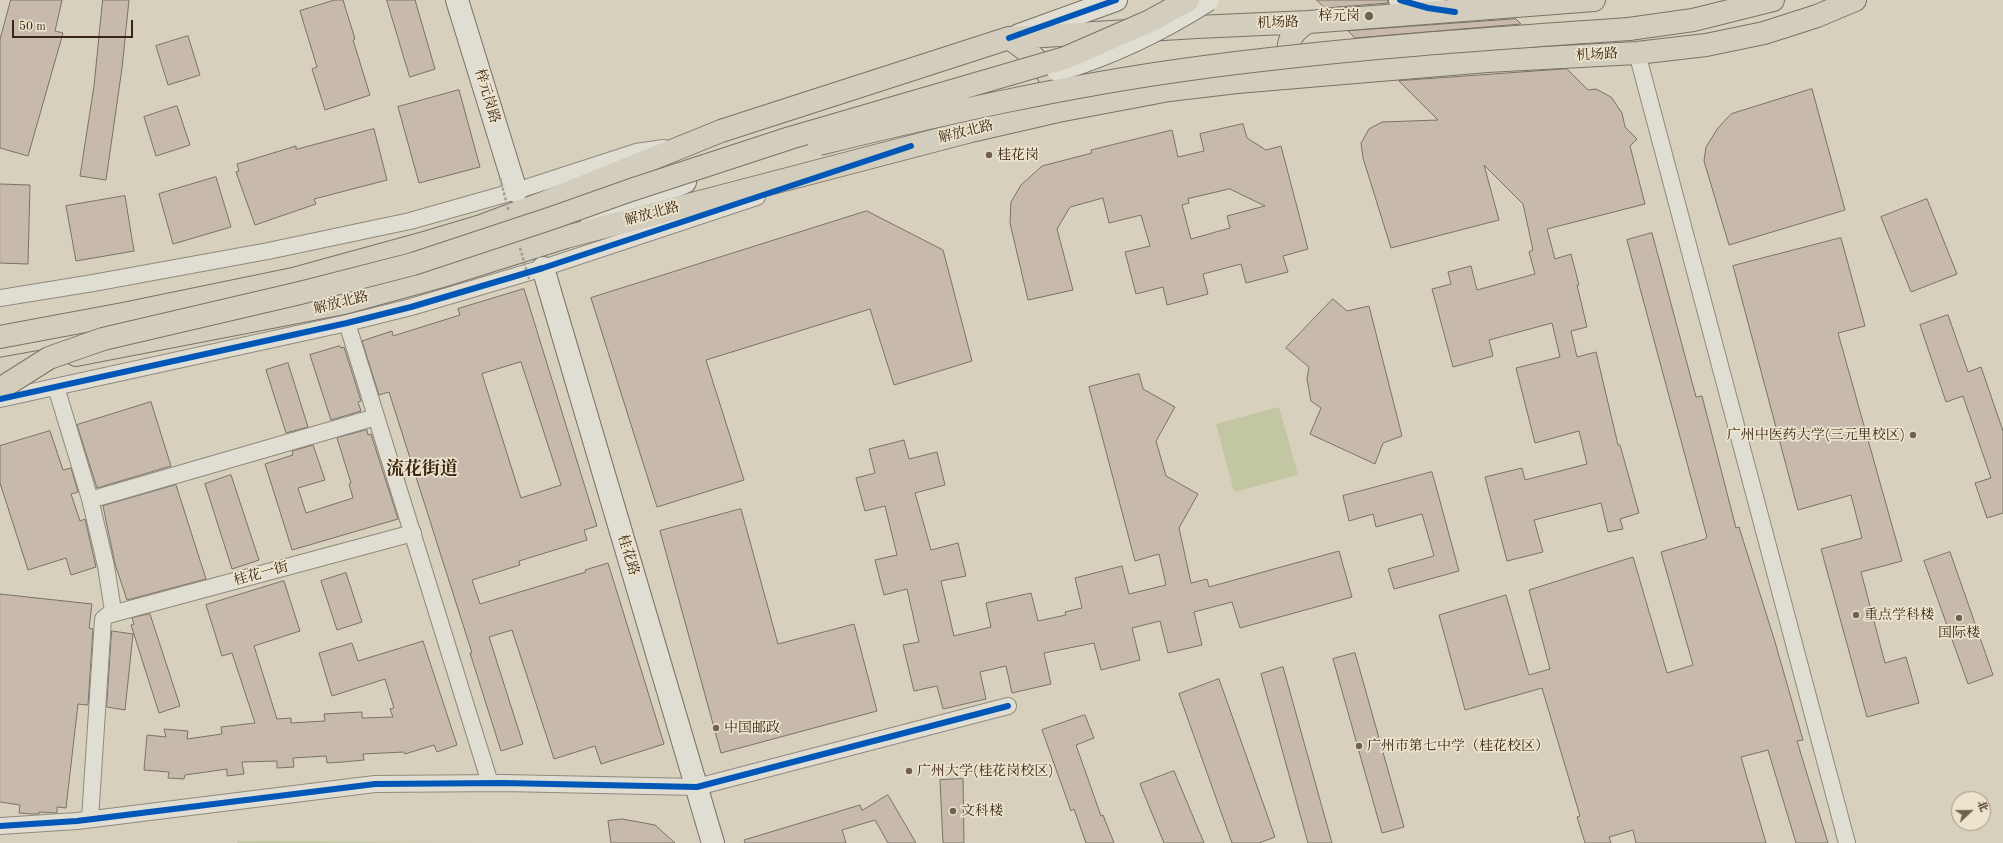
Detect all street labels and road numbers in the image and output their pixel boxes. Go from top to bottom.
street label: 机场路 [1257,14,1299,32]
street label: 机场路 [1576,46,1618,64]
street label: 梓元岗路 [471,67,503,125]
street label: 解放北路 [937,117,995,147]
street label: 解放北路 [623,199,681,229]
street label: 解放北路 [312,288,370,318]
street label: 桂花路 [614,532,642,578]
street label: 桂花一街 [232,559,290,589]

